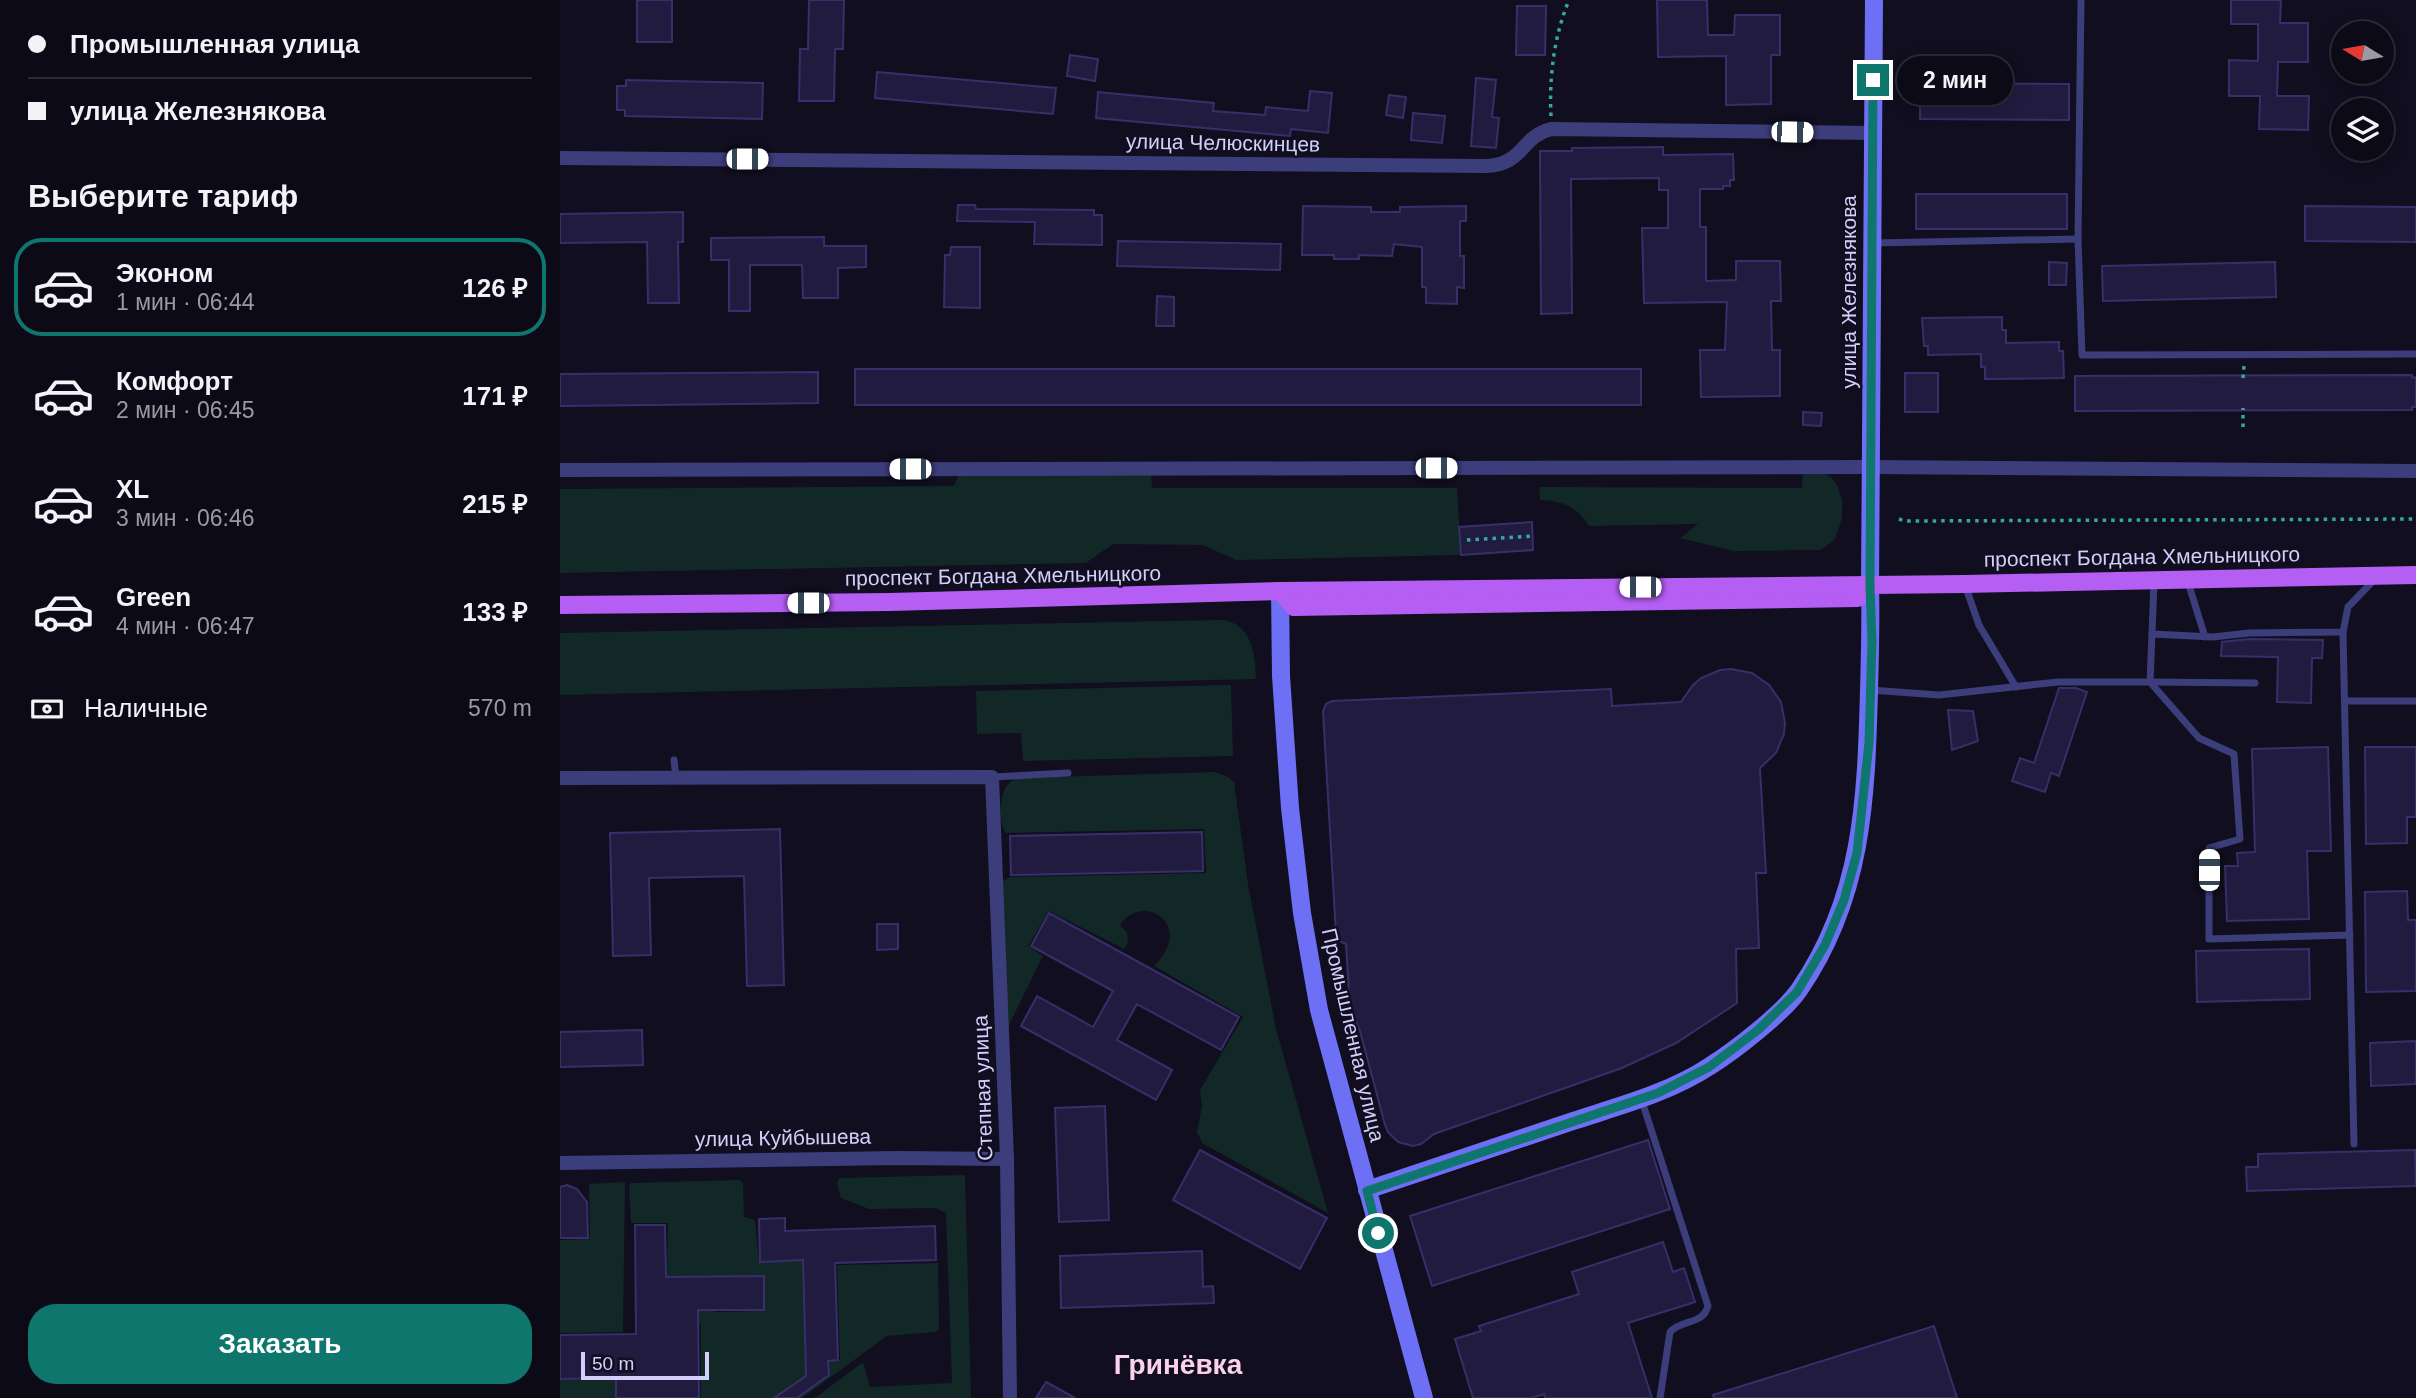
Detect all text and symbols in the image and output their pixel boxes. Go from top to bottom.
north arrow [2331,21,2394,84]
map controls [2331,21,2394,161]
text: Промышленная улица [70,29,360,59]
callout: 2 мин [1898,56,2013,104]
route end [1857,64,1889,96]
text: 2 мин [1923,67,1987,93]
text: улица Железнякова [70,96,326,126]
button: layers [2331,98,2394,161]
car [1771,121,1814,143]
street label: улица Челюскинцев [1126,129,1320,156]
car [727,149,769,170]
text: Выберите тариф [28,178,298,214]
street label: улица Железнякова [1837,195,1860,389]
icon: car [32,256,95,319]
text: Эконом [116,258,214,288]
text: 126 ₽ [462,273,528,303]
text: 1 мин · 06:44 [116,289,255,315]
icon: car [32,364,95,427]
text: Комфорт [116,366,233,396]
text: 171 ₽ [462,381,528,411]
text: 2 мин · 06:45 [116,397,255,423]
car [1416,458,1458,479]
car [890,459,932,480]
icon: car [32,472,95,535]
text: XL [116,474,149,504]
text: 215 ₽ [462,489,528,519]
text: 3 мин · 06:46 [116,505,255,531]
street label: проспект Богдана Хмельницкого [1984,542,2300,571]
street label: проспект Богдана Хмельницкого [845,561,1161,590]
car [1620,577,1662,598]
icon: car [32,580,95,643]
text: Green [116,582,191,612]
car [788,593,830,614]
text: 133 ₽ [462,597,528,627]
text: 4 мин · 06:47 [116,613,255,639]
icon: cash [28,690,66,728]
text: Наличные [84,693,208,723]
text: 570 m [468,695,532,721]
car [2199,849,2220,891]
street label: Промышленная улица [1318,926,1389,1144]
street label: Степная улица [968,1014,997,1161]
street label: улица Куйбышева [695,1124,872,1151]
route start [1362,1217,1394,1249]
button: Заказать [28,1304,532,1384]
scale bar [581,1349,709,1381]
district label: Гринёвка [1114,1349,1243,1380]
text: 50 m [592,1353,634,1374]

